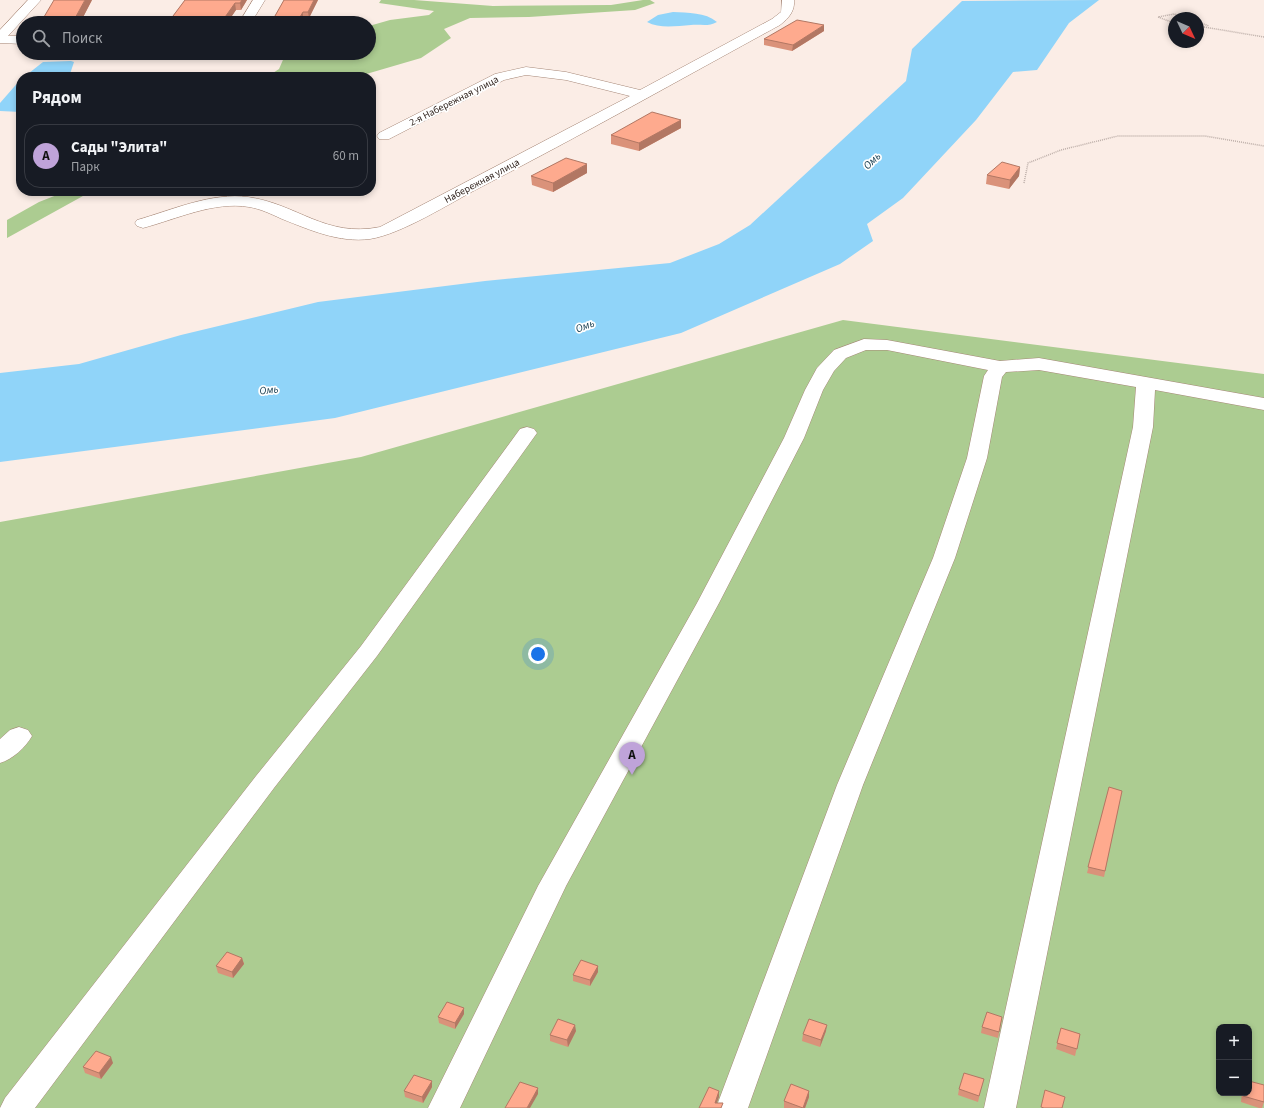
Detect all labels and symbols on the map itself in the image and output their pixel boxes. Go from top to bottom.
north arrow [1168,12,1204,48]
street label: 2-я Набережная улица [407,72,501,130]
water label: Омь [860,149,884,173]
street label: Набережная улица [442,155,522,207]
water label: Омь [573,316,597,336]
water label: Омь [259,382,279,398]
your location [528,644,548,664]
pin: A [619,742,645,775]

